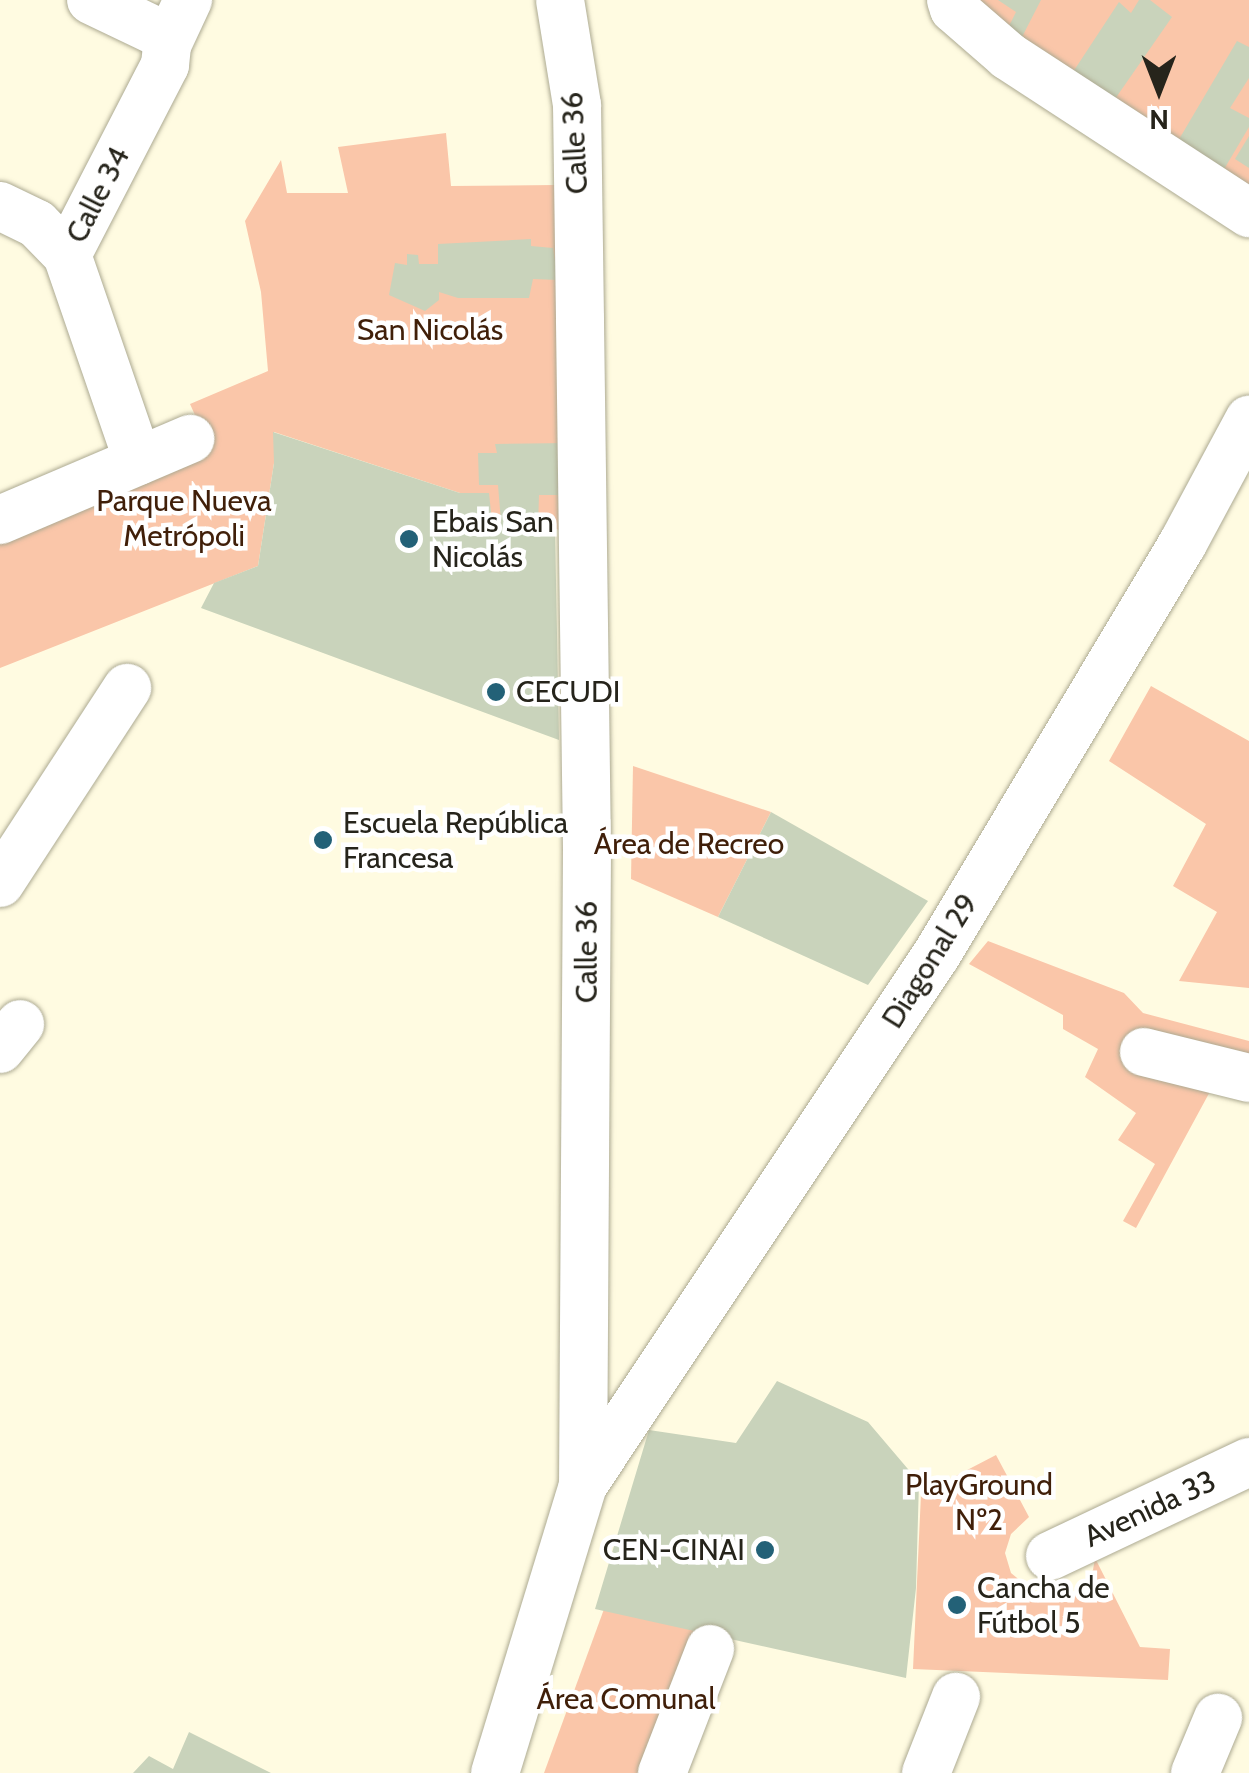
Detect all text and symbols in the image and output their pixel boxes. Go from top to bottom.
north arrow [1109,40,1209,140]
street label: Calle 36 [554,91,596,195]
text: N [1149,103,1169,137]
street label: Calle 34 [59,141,137,249]
park label: San Nicolás [357,312,503,348]
park label: Parque Nueva Metrópoli [96,483,272,554]
place label: Ebais San Nicolás [432,504,554,574]
marker: Ebais San Nicolás [396,526,422,552]
place label: CECUDI [516,674,620,710]
marker: CECUDI [485,681,507,703]
place label: Escuela República Francesa [343,805,568,876]
park label: Área de Recreo [594,826,784,862]
marker: Escuela República Francesa [312,829,334,851]
street label: Diagonal 29 [875,887,985,1035]
street label: Calle 36 [569,901,605,1003]
street label: Avenida 33 [1079,1463,1221,1555]
park label: PlayGround Nº2 [905,1467,1053,1538]
place label: CEN-CINAI [603,1532,745,1568]
marker: CEN-CINAI [754,1539,776,1561]
place label: Cancha de Fútbol 5 [977,1570,1110,1640]
marker: Cancha de Fútbol 5 [946,1594,968,1616]
park label: Área Comunal [537,1681,715,1717]

